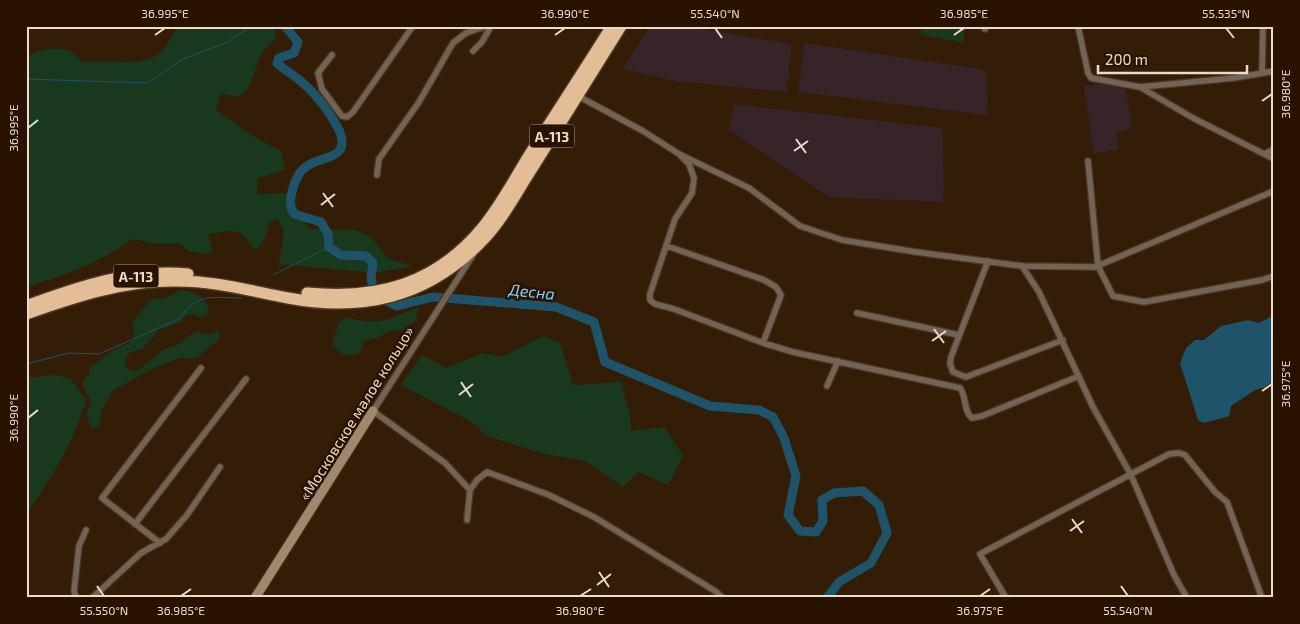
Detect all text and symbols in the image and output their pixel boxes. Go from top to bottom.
text: 36.995°E [141,6,189,20]
text: 36.990°E [541,6,589,20]
text: 55.540°N [690,6,740,20]
text: 36.985°E [940,6,988,20]
text: 55.535°N [1202,6,1250,20]
scale bar [1098,42,1246,74]
text: 200 m [1105,50,1148,68]
text: 36.980°E [1278,69,1292,118]
text: 36.995°E [6,104,20,152]
road number: А-113 [530,124,574,148]
road number: А-113 [114,264,158,288]
water label: Десна [507,279,556,303]
street label: «Московское малое кольцо» [295,323,417,503]
text: 36.975°E [1278,360,1292,407]
text: 36.990°E [6,394,20,442]
text: 55.550°N [80,603,128,617]
text: 36.985°E [157,603,205,617]
text: 36.980°E [556,603,605,617]
text: 36.975°E [957,603,1004,617]
text: 55.540°N [1103,603,1153,617]

